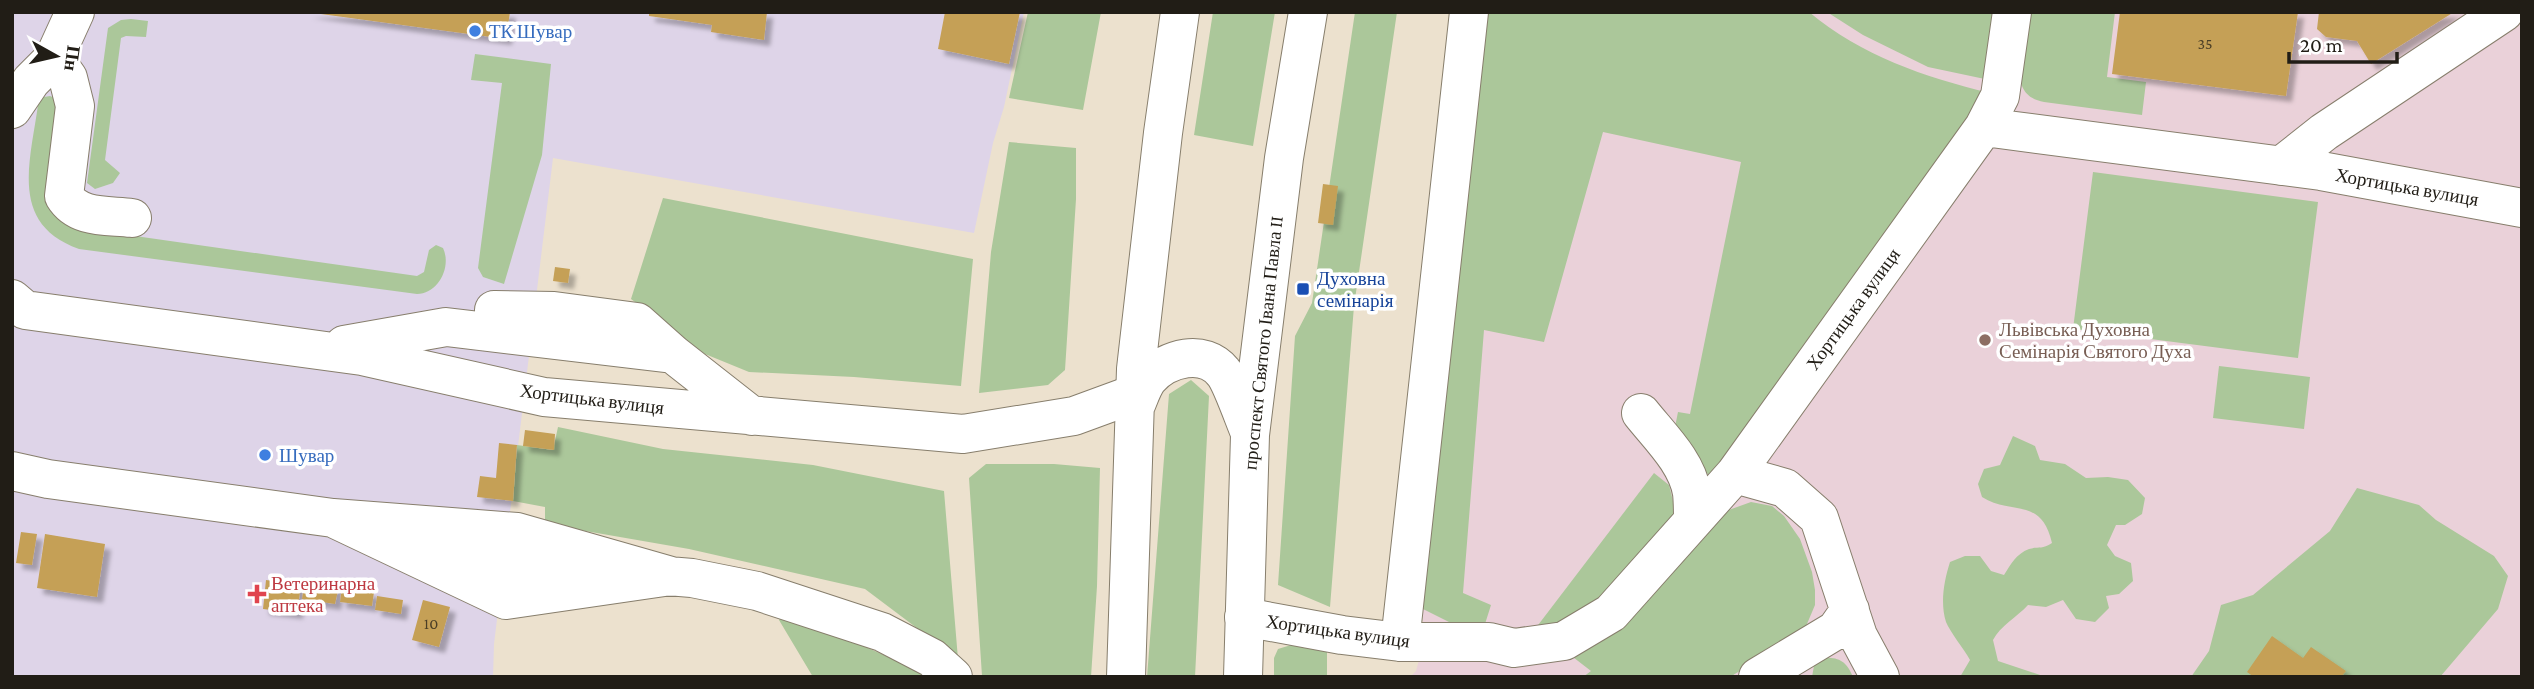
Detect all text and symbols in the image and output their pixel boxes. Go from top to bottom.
north arrow [21,21,91,91]
place label: ТК Шувар [489,21,572,42]
scale bar [2289,21,2398,65]
marker: ТК Шувар [467,23,483,39]
text: 20 m [2300,33,2343,57]
house number: 35 [2197,35,2213,52]
text: Пн [60,44,85,73]
street label: Хортицька вулиця [2334,164,2481,210]
street label: проспект Святого Івана Павла II [1239,215,1287,471]
street label: Хортицька вулиця [1802,244,1904,374]
place label: Духовна семінарія [1317,268,1394,311]
marker: Духовна семінарія [1295,281,1311,297]
place label: Львівська Духовна Семінарія Святого Духа [1999,319,2192,362]
marker: Львівська Духовна Семінарія Святого Духа [1977,332,1993,348]
street label: Хортицька вулиця [519,380,666,418]
place label: Шувар [279,445,334,466]
marker: Шувар [257,447,273,463]
place label: Ветеринарна аптека [271,573,376,616]
marker: Ветеринарна аптека [249,586,265,602]
street label: Хортицька вулиця [1265,611,1412,652]
house number: 10 [424,615,438,632]

